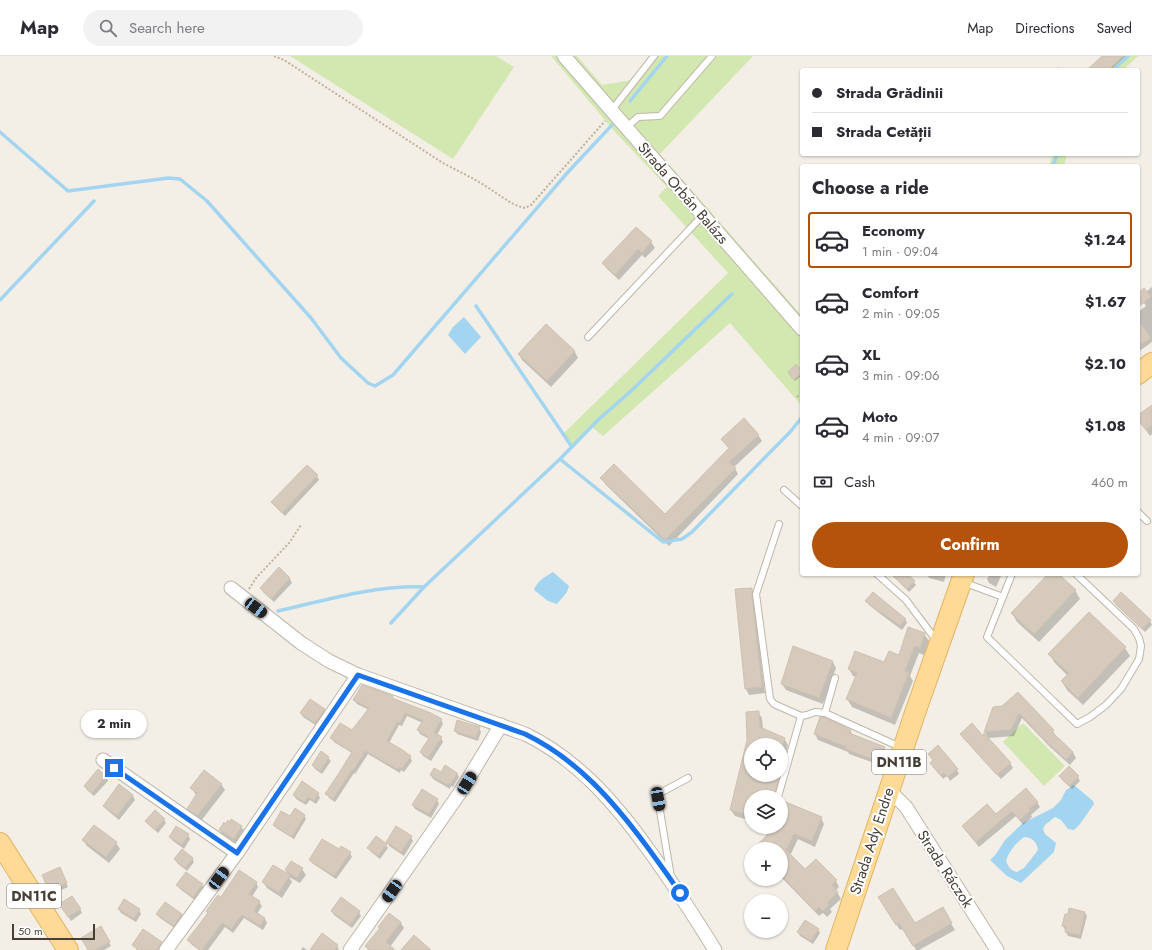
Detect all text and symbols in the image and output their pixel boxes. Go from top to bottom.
search box [83,10,363,46]
text: Map [20,14,59,41]
icon: search [97,17,119,39]
text: Search here [129,17,205,39]
text: Map [967,18,993,38]
text: Directions [1015,18,1075,38]
text: Saved [1097,18,1132,38]
text: Strada Grădinii [836,82,943,104]
text: Strada Cetății [836,121,931,143]
street label: Strada Orbán Balázs [632,137,734,249]
text: Choose a ride [812,175,929,201]
text: Economy [862,220,925,242]
icon: car [814,222,850,258]
text: $1.24 [1084,229,1126,251]
text: 1 min · 09:04 [862,242,938,261]
text: Comfort [862,282,919,304]
icon: car [814,284,850,320]
text: $1.67 [1085,291,1126,313]
text: 2 min · 09:05 [862,304,940,323]
text: XL [862,344,880,366]
icon: car [814,346,850,382]
text: $2.10 [1084,353,1126,375]
text: 3 min · 09:06 [862,366,940,385]
text: Moto [862,406,898,428]
icon: car [814,408,850,444]
text: $1.08 [1085,415,1126,437]
text: 4 min · 09:07 [862,428,939,447]
icon: cash [812,471,834,493]
text: Cash [844,471,875,493]
text: 460 m [1091,473,1128,492]
button: Confirm [812,522,1128,568]
car [243,596,269,620]
callout: 2 min [81,710,147,738]
text: 2 min [97,714,131,733]
map controls [744,738,788,938]
button: locate [744,738,788,782]
road number: DN11B [872,750,926,774]
route end [105,759,123,777]
car [456,770,478,796]
street label: Strada Ady Endre [844,784,900,897]
car [650,786,666,812]
button: layers [744,790,788,834]
street label: Strada Ráczok [912,826,979,913]
button: + [744,842,788,886]
car [207,865,231,891]
car [380,878,404,904]
road number: DN11C [7,884,61,908]
route start [671,884,689,902]
button: − [744,894,788,938]
scale bar [12,922,95,941]
text: 50 m [18,923,43,939]

